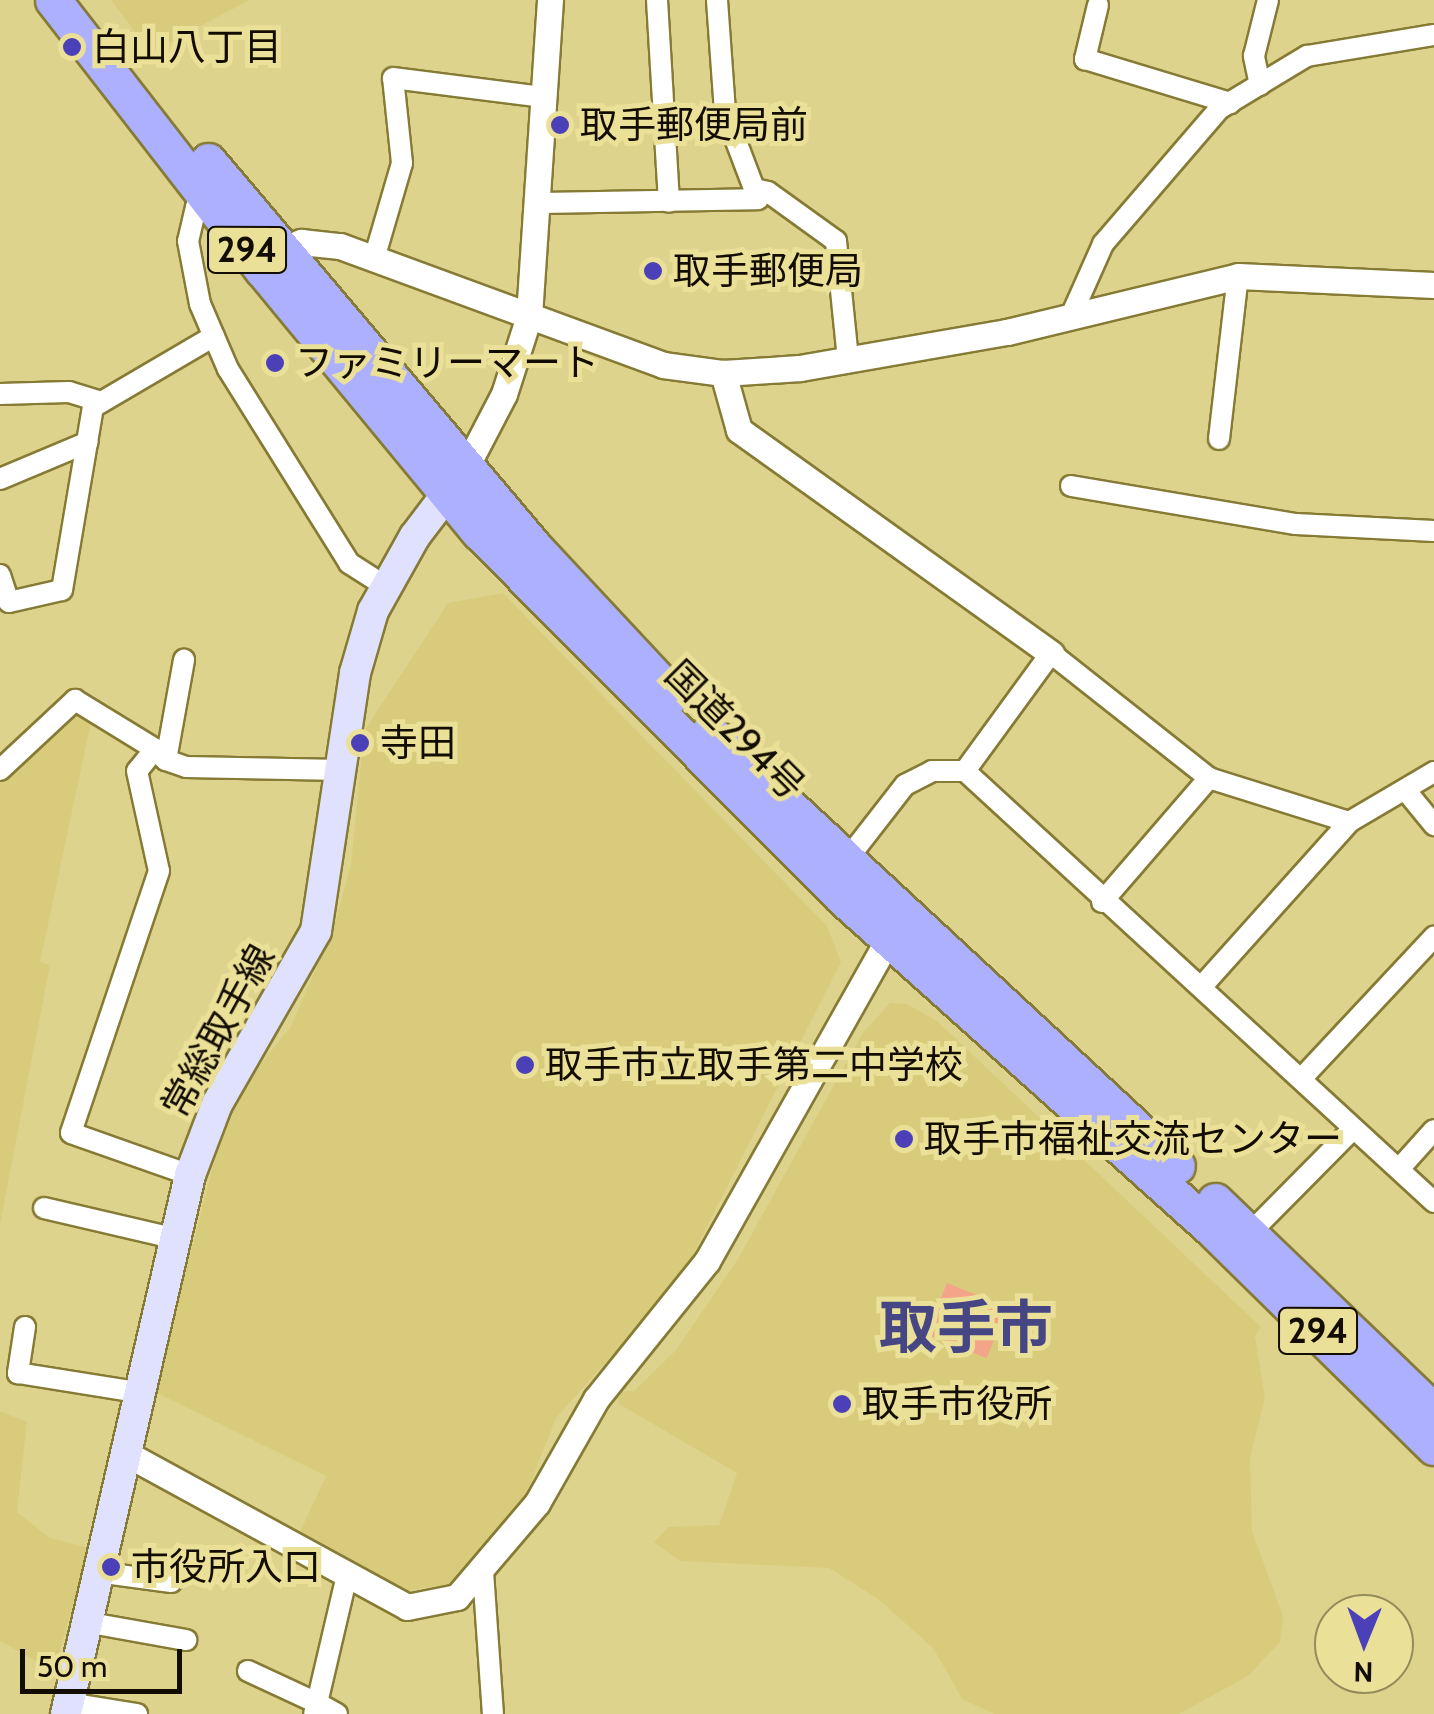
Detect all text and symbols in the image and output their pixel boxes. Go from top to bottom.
place label: 白山八丁目 [92,24,282,70]
marker: 白山八丁目 [61,36,83,58]
place label: 取手郵便局前 [580,102,808,148]
marker: 取手郵便局前 [549,114,571,136]
road number: 294 [207,220,287,280]
place label: 取手郵便局 [673,248,863,294]
marker: 取手郵便局 [642,260,664,282]
place label: ファミリーマート [295,340,599,386]
marker: ファミリーマート [264,352,286,374]
street label: 国道294号 [656,651,814,809]
place label: 寺田 [380,720,456,766]
marker: 寺田 [349,732,371,754]
street label: 常総取手線 [152,937,284,1125]
place label: 取手市立取手第二中学校 [545,1042,963,1088]
marker: 取手市立取手第二中学校 [514,1054,536,1076]
place label: 取手市福祉交流センター [924,1116,1342,1162]
marker: 取手市福祉交流センター [893,1128,915,1150]
district label: 取手市 [879,1293,1053,1363]
road number: 294 [1278,1301,1358,1361]
place label: 取手市役所 [862,1381,1052,1427]
marker: 取手市役所 [831,1393,853,1415]
place label: 市役所入口 [131,1544,321,1590]
marker: 市役所入口 [100,1556,122,1578]
north arrow [1314,1594,1414,1694]
scale bar [25,1629,188,1691]
text: 50 m [37,1648,107,1685]
text: N [1353,1655,1374,1689]

